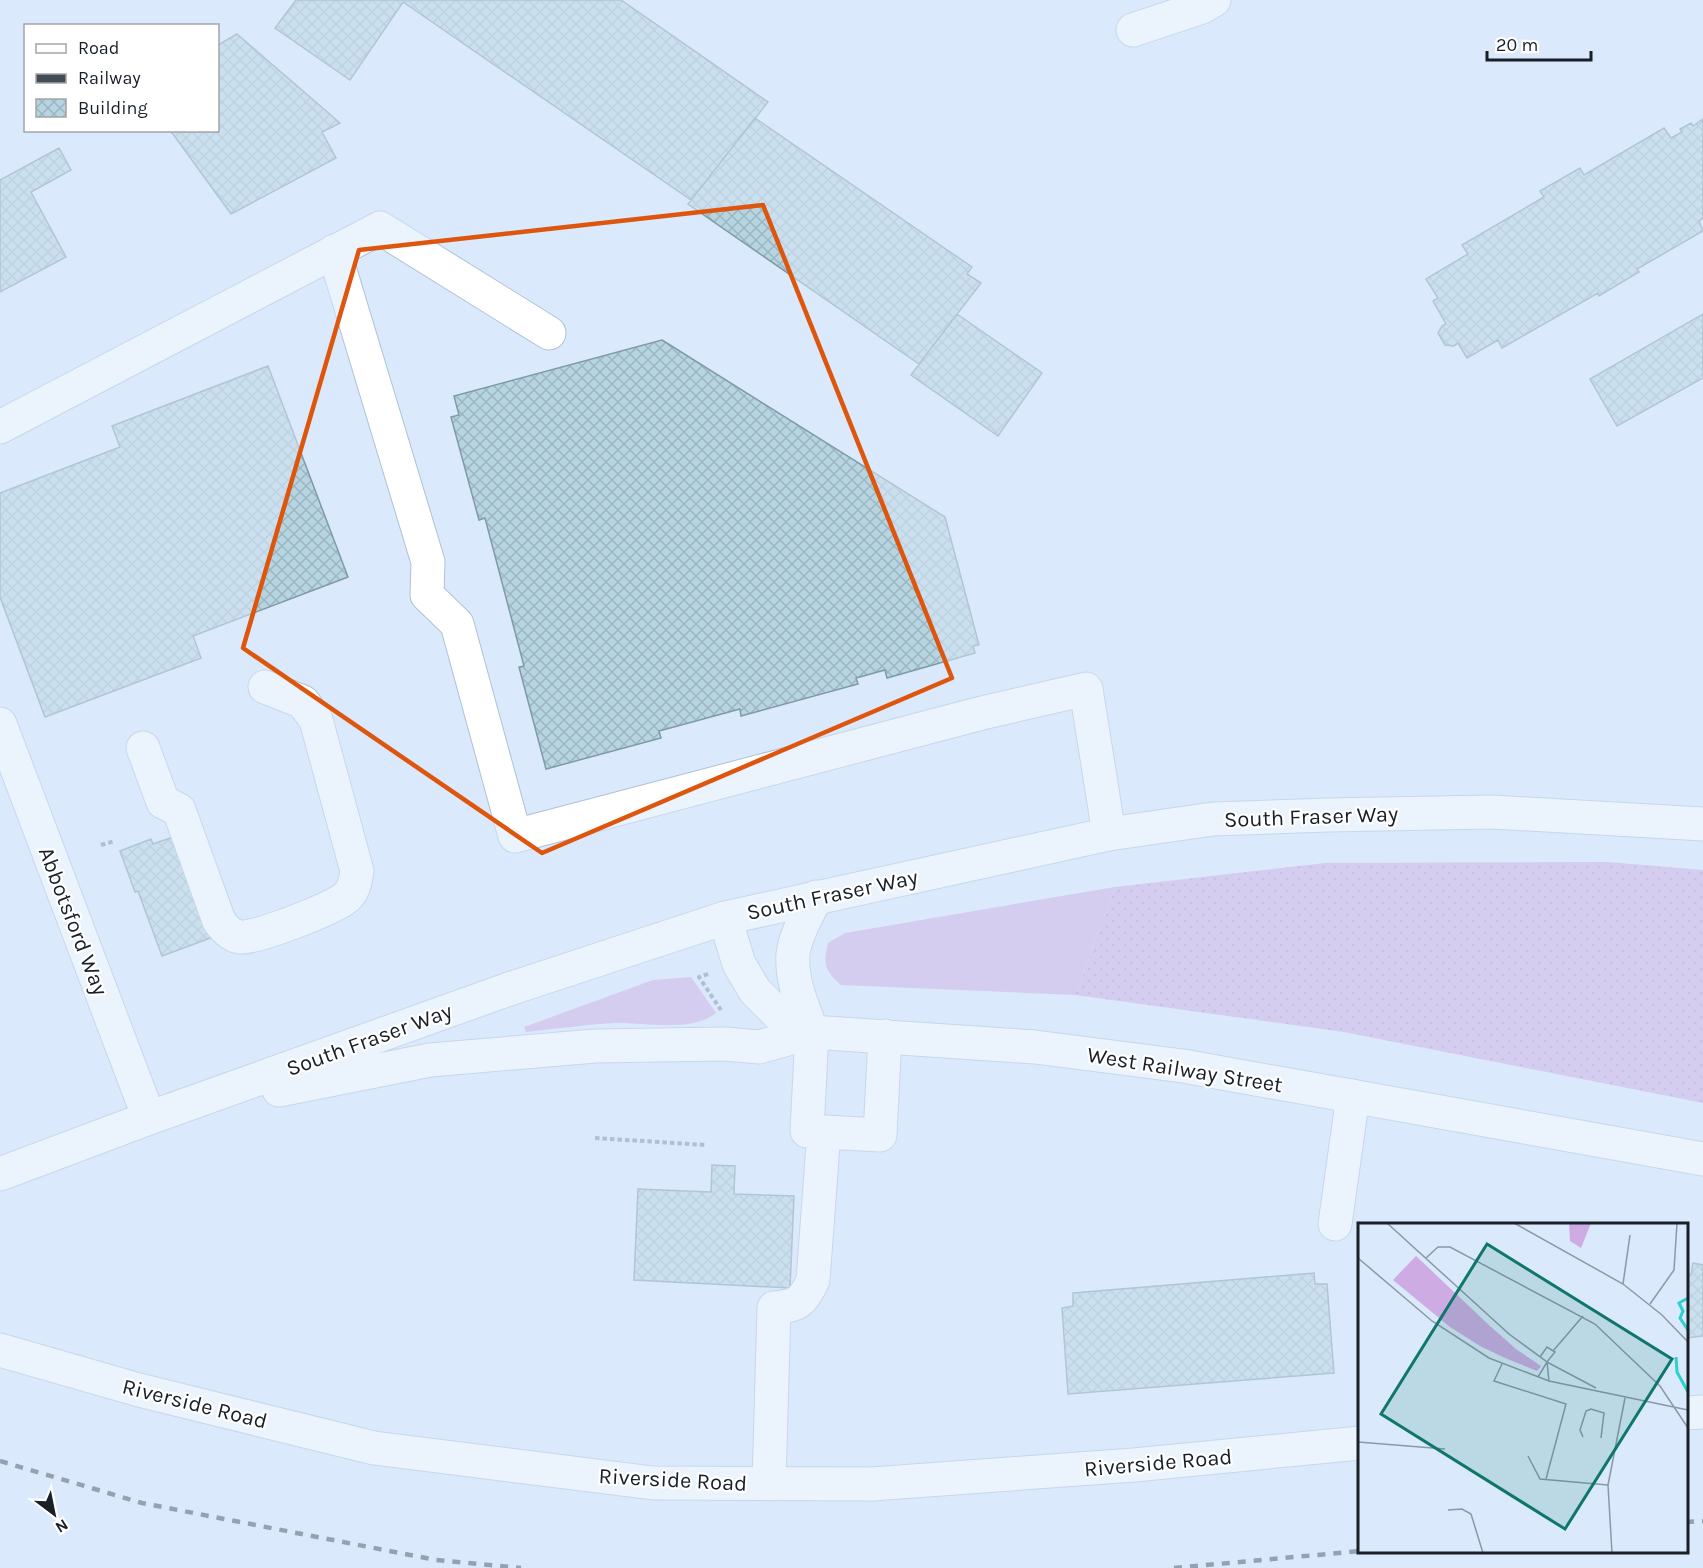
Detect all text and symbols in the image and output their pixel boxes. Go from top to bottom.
legend [24,24,219,132]
scale bar [1487,24,1590,62]
text: 20 m [1496,34,1538,56]
text: Road [78,37,119,59]
text: Railway [78,67,141,89]
text: Building [78,97,148,119]
street label: South Fraser Way [1223,801,1399,833]
street label: Abbotsford Way [33,843,113,999]
street label: South Fraser Way [744,864,920,926]
street label: South Fraser Way [283,998,456,1082]
street label: West Railway Street [1085,1042,1284,1098]
inset map [1358,1223,1688,1553]
street label: Riverside Road [119,1373,270,1435]
street label: Riverside Road [1083,1444,1233,1482]
street label: Riverside Road [598,1463,748,1497]
north arrow [24,1484,84,1544]
text: N [52,1515,72,1537]

